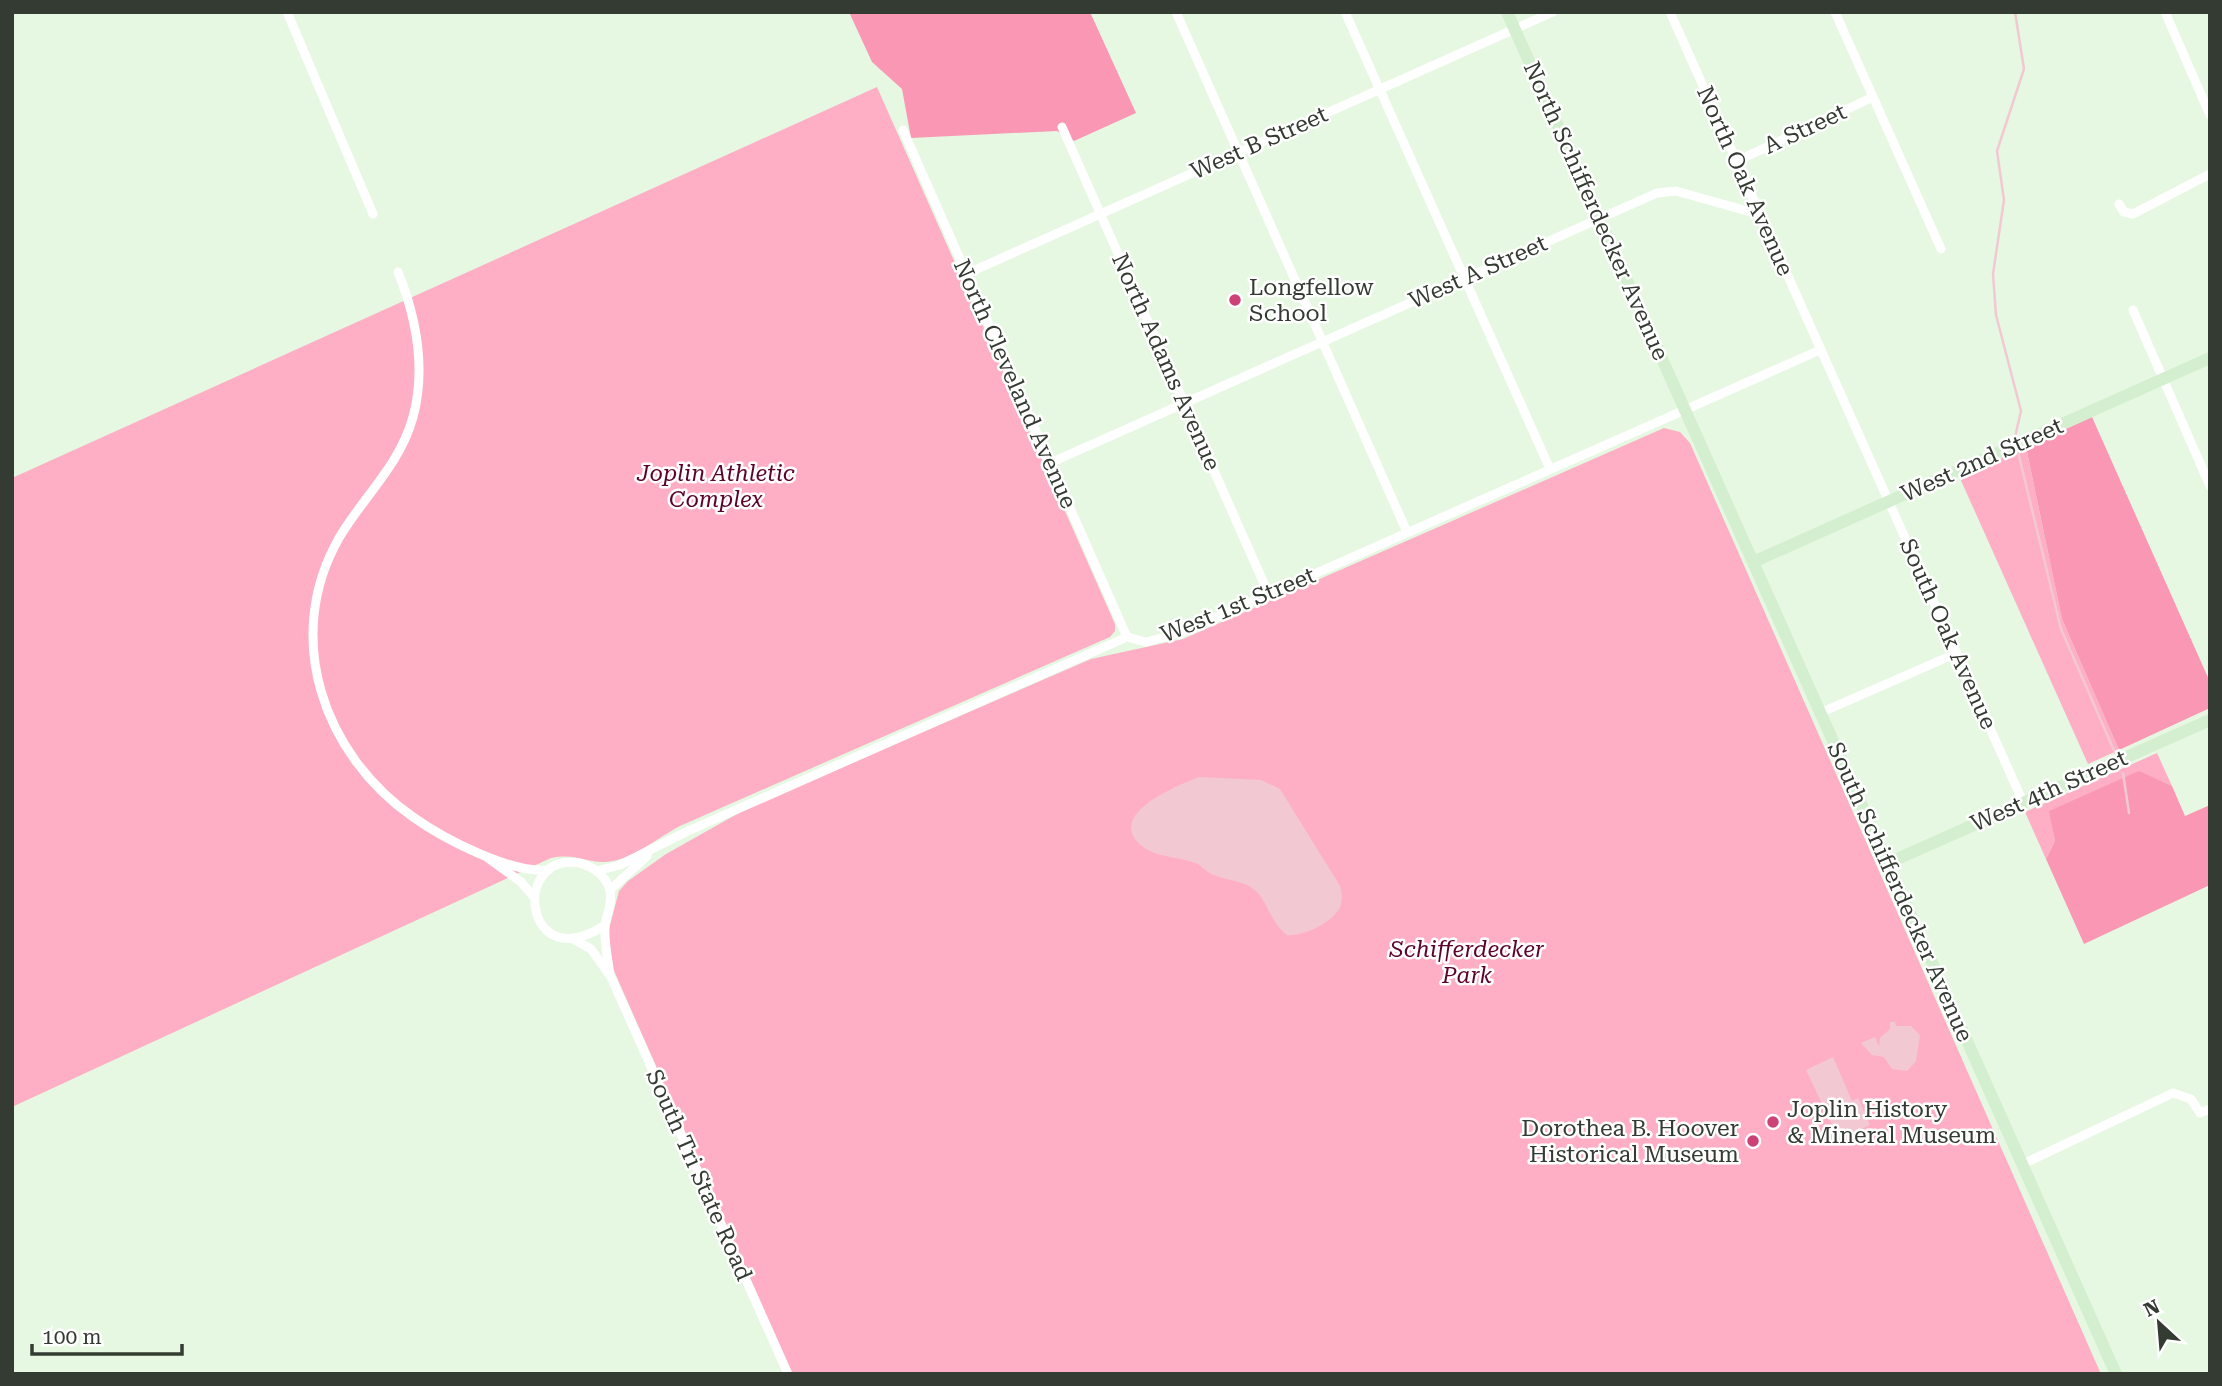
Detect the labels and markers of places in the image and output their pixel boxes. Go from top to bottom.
place label: Longfellow School [1249,274,1374,327]
marker: Longfellow School [1227,292,1243,308]
place label: Joplin History & Mineral Museum [1787,1096,1996,1149]
marker: Joplin History & Mineral Museum [1765,1114,1781,1130]
place label: Dorothea B. Hoover Historical Museum [1521,1115,1739,1168]
marker: Dorothea B. Hoover Historical Museum [1745,1133,1761,1149]

